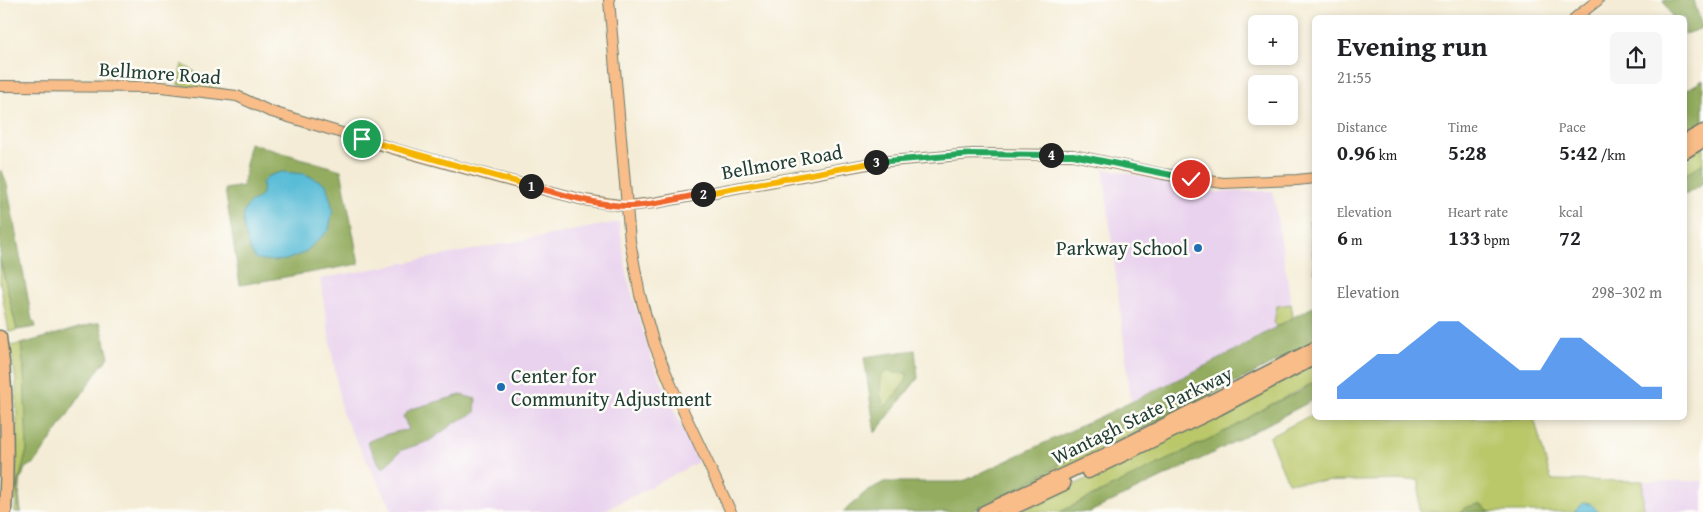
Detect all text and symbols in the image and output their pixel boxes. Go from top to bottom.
map controls [1248,15,1298,125]
button: + [1248,15,1298,65]
text: Evening run [1337,25,1488,66]
button: share [1610,32,1662,84]
street label: Bellmore Road [98,54,222,91]
text: 21:55 [1337,65,1372,89]
button: − [1248,75,1298,125]
text: Distance [1337,117,1387,137]
text: Time [1448,117,1478,137]
text: Pace [1559,117,1586,137]
pin [341,118,383,160]
icon: arrive [348,125,376,153]
street label: Bellmore Road [719,137,845,186]
text: 0.96 [1337,137,1376,168]
text: 5:28 [1448,137,1487,168]
text: 5:42 [1559,137,1598,168]
pin: 4 [1038,142,1064,168]
text: 4 [1048,145,1055,165]
text: km [1376,145,1397,165]
text: /km [1598,145,1626,165]
pin: 3 [864,150,888,174]
text: 3 [873,152,880,172]
pin [1170,158,1212,200]
icon: check [1177,165,1205,193]
pin: 1 [518,174,544,198]
text: 1 [528,176,535,196]
pin: 2 [690,182,716,206]
text: 2 [700,184,707,204]
text: Elevation [1337,202,1392,222]
text: Heart rate [1448,202,1508,222]
text: kcal [1559,202,1583,222]
text: 6 [1337,222,1348,253]
text: 133 [1448,222,1481,253]
text: 72 [1559,222,1581,253]
text: m [1348,230,1362,250]
text: bpm [1481,230,1510,250]
place label: Parkway School [1056,233,1188,262]
marker: Parkway School [1192,242,1204,254]
text: Elevation [1337,280,1400,304]
text: 298–302 m [1592,280,1662,304]
street label: Wantagh State Parkway [1046,358,1237,471]
place label: Center for Community Adjustment [511,361,712,413]
marker: Center for Community Adjustment [495,381,507,393]

